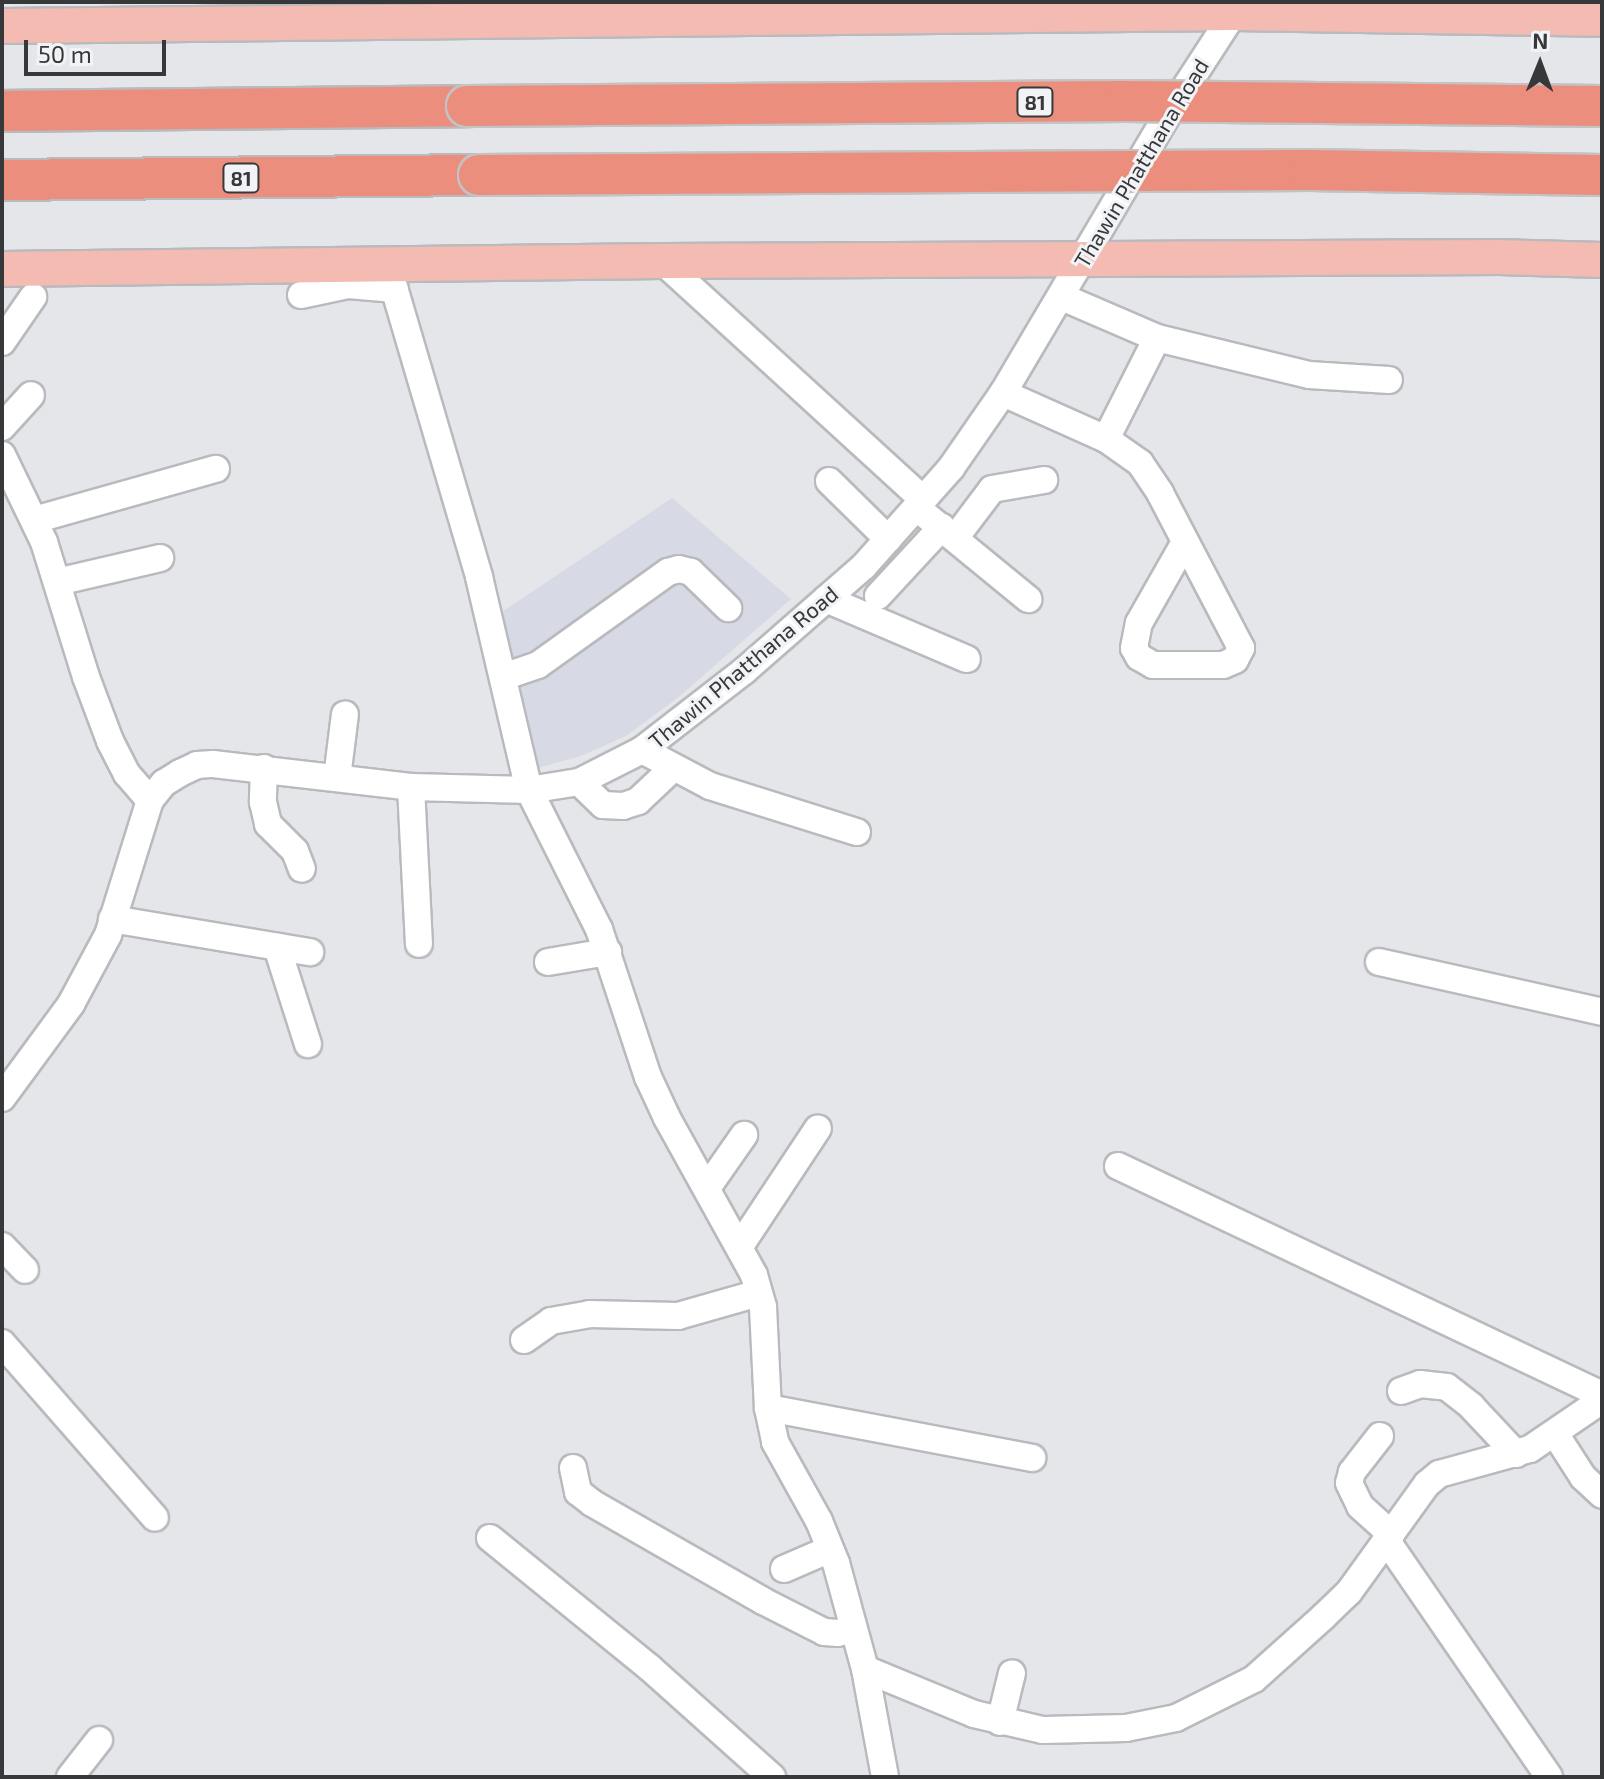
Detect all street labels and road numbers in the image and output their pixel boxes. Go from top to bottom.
street label: Thawin Phatthana Road [1068,54,1214,272]
road number: 81 [1015,86,1055,118]
road number: 81 [221,162,261,194]
street label: Thawin Phatthana Road [643,580,843,754]

